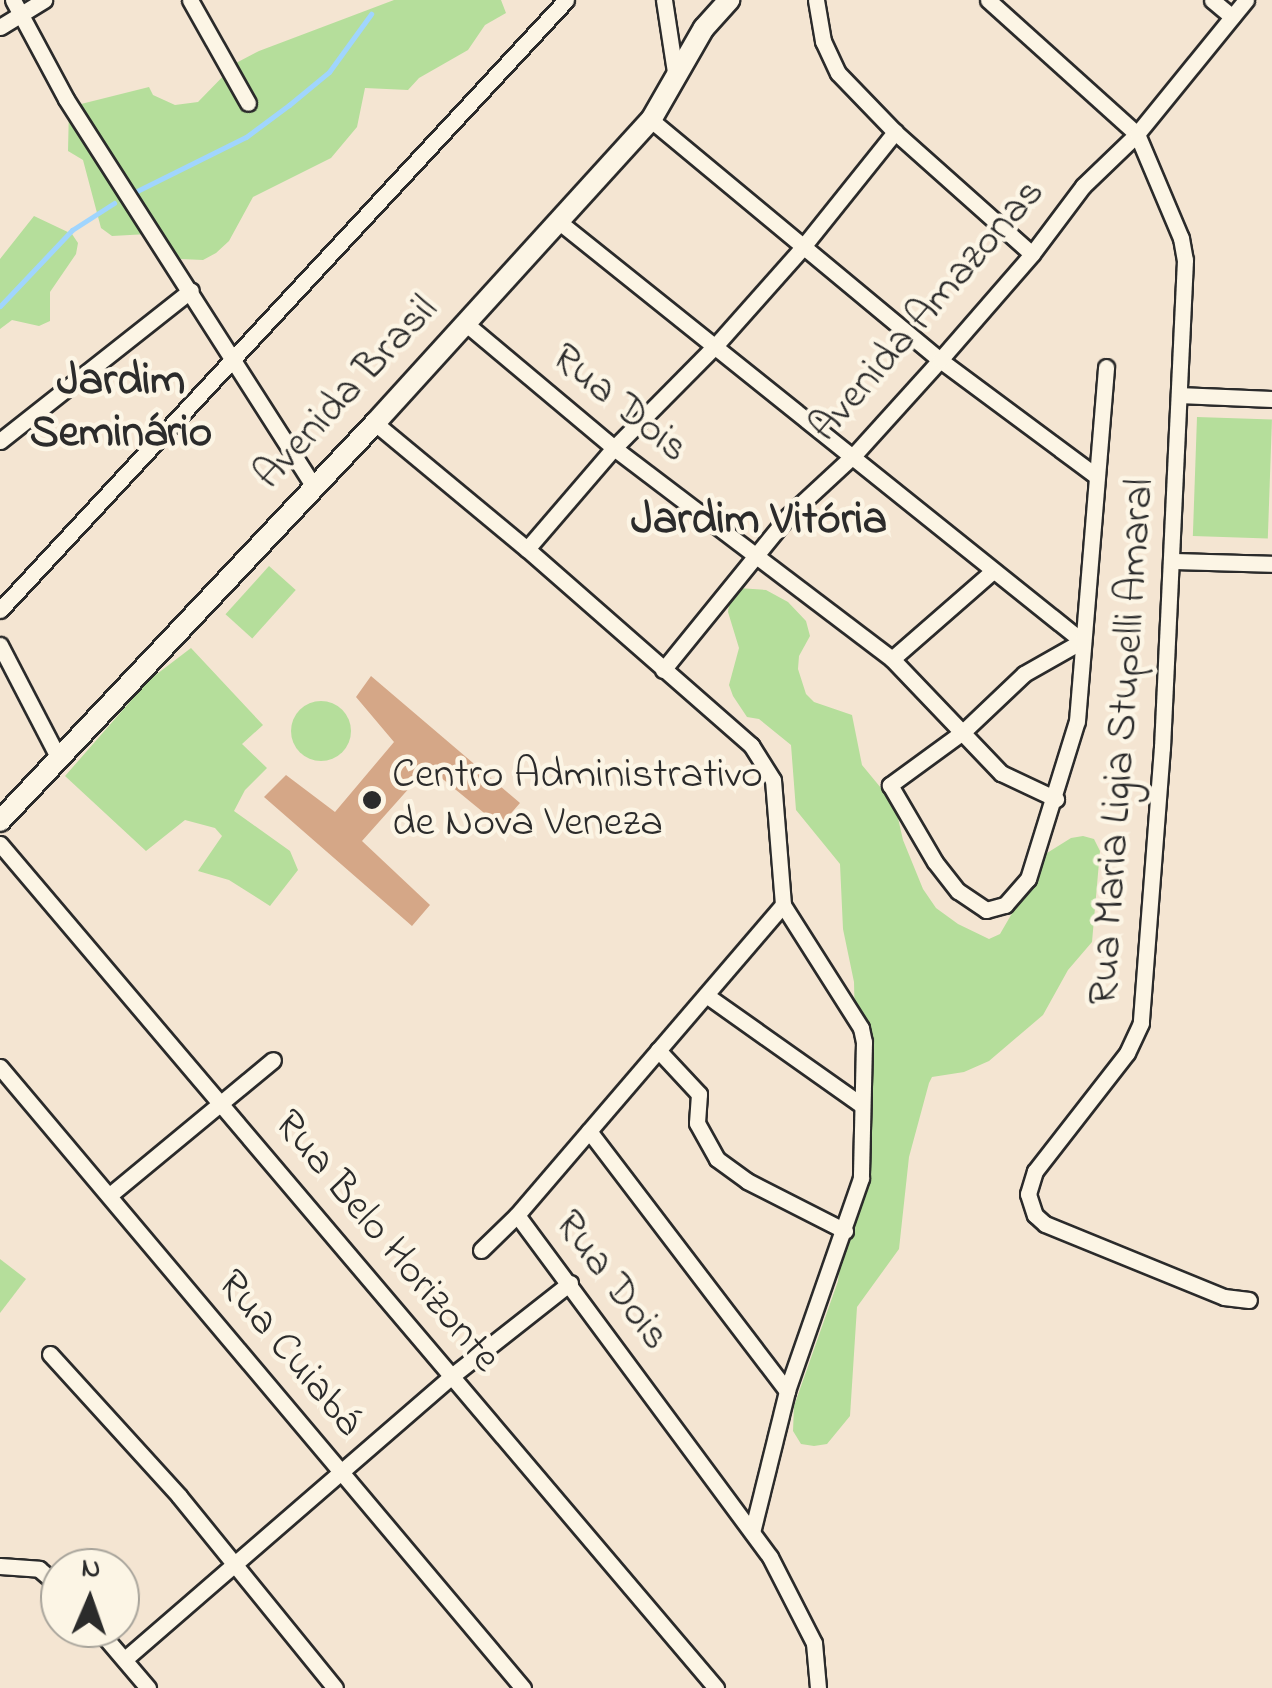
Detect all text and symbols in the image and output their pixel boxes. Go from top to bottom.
street label: Avenida Amazonas [800,169,1056,453]
street label: Avenida Brasil [244,285,450,501]
street label: Rua Dois [540,333,698,475]
district label: Jardim Seminário [30,356,212,462]
street label: Rua Maria Ligia Stupelli Amaral [1079,477,1167,1007]
district label: Jardim Vitória [631,495,887,549]
place label: Centro Administrativo de Nova Veneza [392,751,763,849]
marker: Centro Administrativo de Nova Veneza [361,789,383,811]
street label: Rua Belo Horizonte [262,1101,510,1383]
street label: Rua Dois [542,1201,680,1361]
street label: Rua Cuiabá [205,1261,373,1447]
north arrow [40,1548,140,1648]
text: N [81,1549,101,1590]

